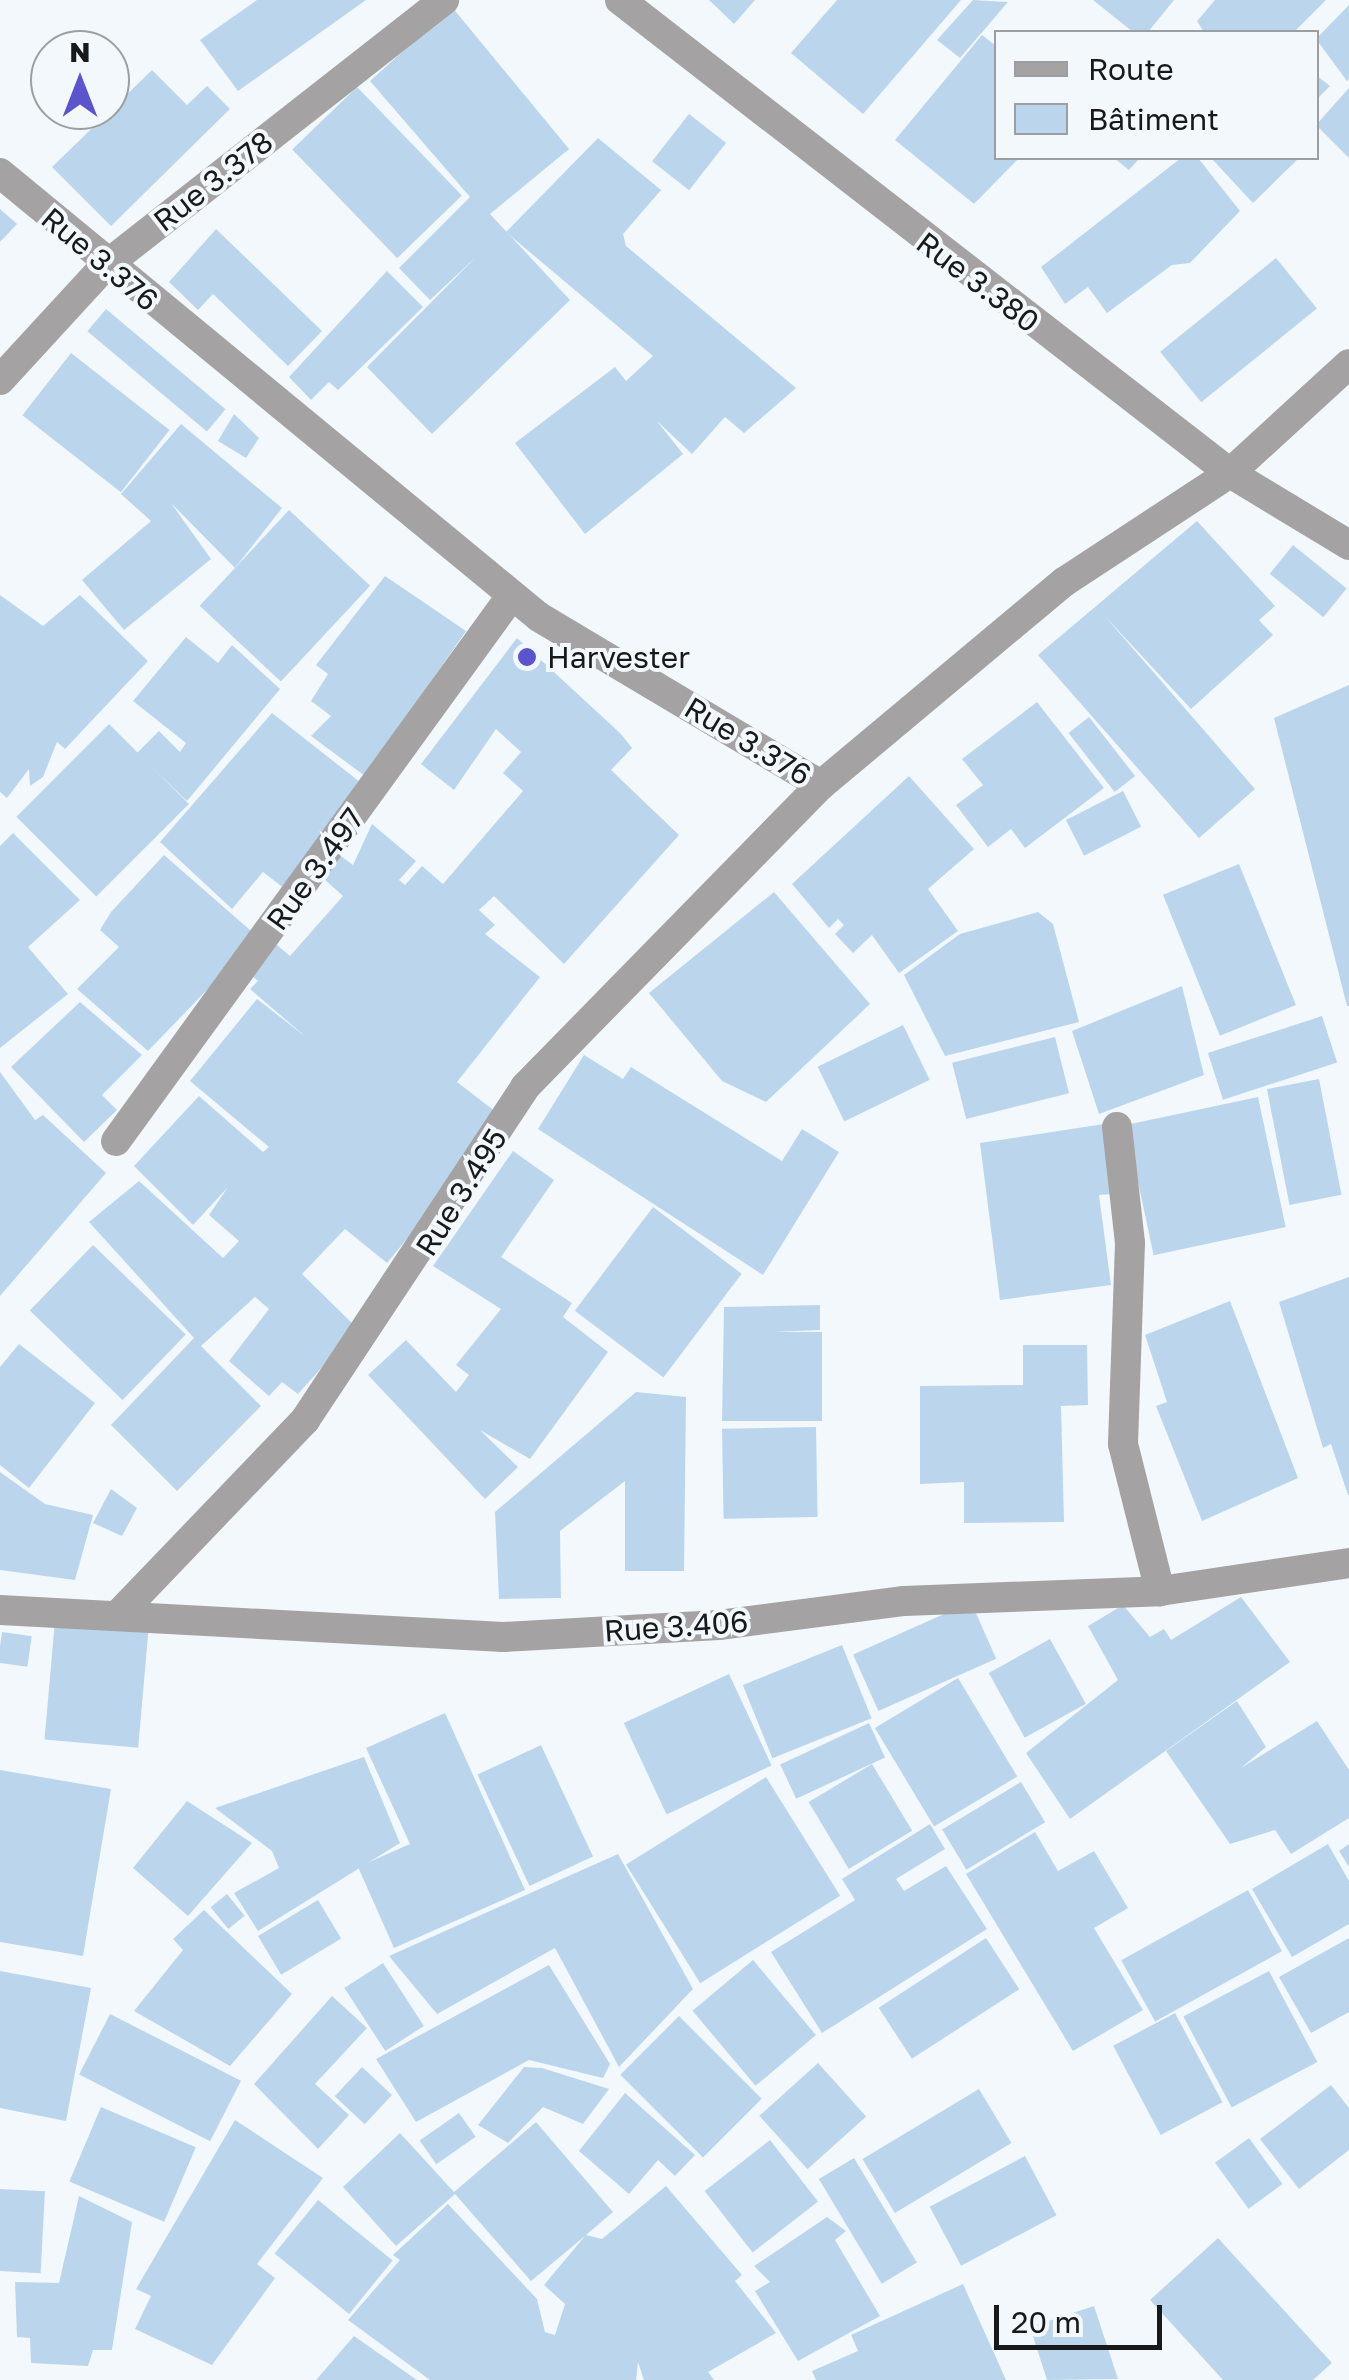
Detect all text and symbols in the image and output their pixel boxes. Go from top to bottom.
north arrow [30,30,130,130]
legend [994,30,1319,160]
text: N [69,35,91,68]
text: Route [1088,51,1174,87]
text: Bâtiment [1088,101,1219,137]
street label: Rue 3.378 [146,123,280,239]
street label: Rue 3.376 [34,200,166,318]
street label: Rue 3.380 [910,224,1046,340]
place label: Harvester [547,639,690,675]
marker: Harvester [516,646,538,668]
street label: Rue 3.376 [678,689,818,793]
street label: Rue 3.497 [259,801,371,937]
street label: Rue 3.495 [408,1122,514,1262]
street label: Rue 3.406 [603,1603,749,1649]
scale bar [999,2285,1166,2347]
text: 20 m [1011,2304,1081,2340]

